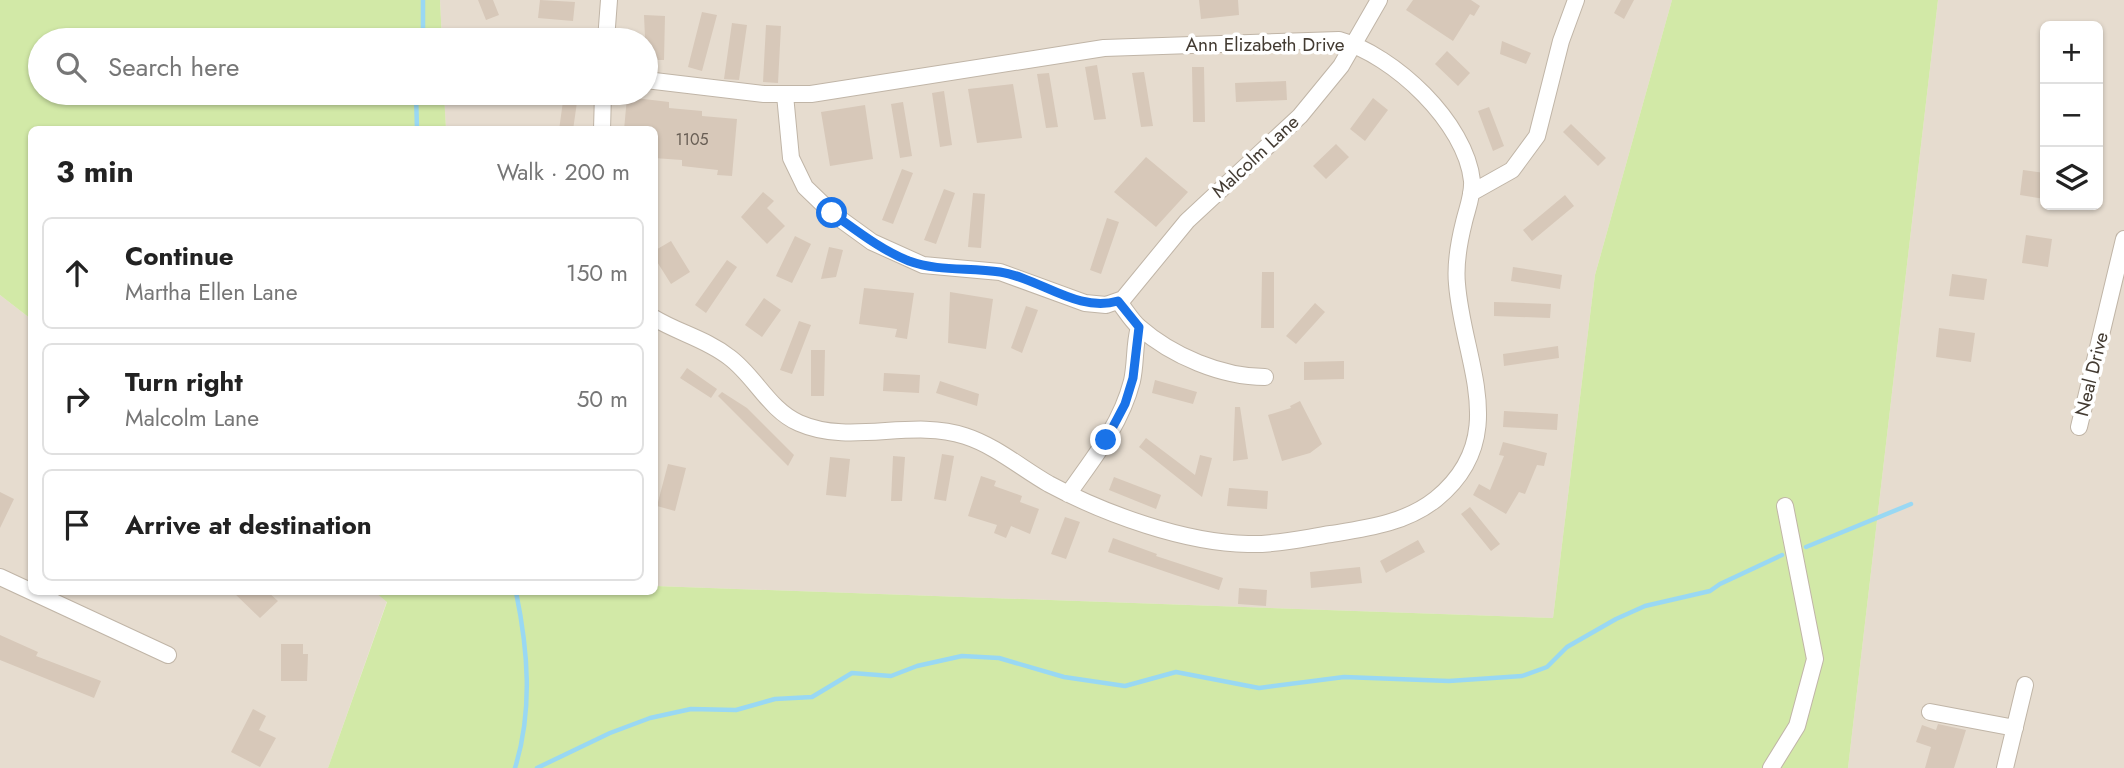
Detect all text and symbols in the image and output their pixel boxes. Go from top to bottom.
map controls [2040,21,2103,210]
button: + [2040,21,2103,84]
search box [28,28,658,105]
street label: Ann Elizabeth Drive [1186,31,1345,58]
icon: search [52,48,90,86]
text: Search here [108,48,240,86]
button: − [2040,84,2103,147]
street label: Malcolm Lane [1206,109,1305,204]
house number: 1105 [675,128,709,151]
button: layers [2040,147,2103,210]
text: 3 min [56,150,134,193]
text: Walk · 200 m [497,155,630,189]
route start [816,197,847,228]
text: Continue [125,237,234,275]
icon: ahead [58,254,96,292]
text: 150 m [566,256,628,290]
text: Martha Ellen Lane [125,275,298,309]
street label: Neal Drive [2068,329,2115,419]
text: Turn right [125,363,243,401]
icon: right [58,380,96,418]
text: 50 m [576,382,628,416]
text: Malcolm Lane [125,401,259,435]
route end [1090,424,1121,455]
icon: arrive [58,506,96,544]
text: Arrive at destination [125,506,372,544]

